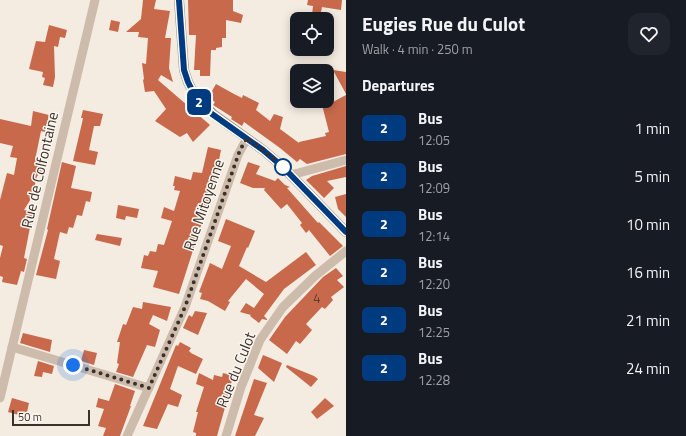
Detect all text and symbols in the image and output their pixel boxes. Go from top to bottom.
text: Eugies Rue du Culot [362,9,525,38]
map controls [290,12,334,108]
button: locate [290,12,334,56]
button: heart [628,13,670,55]
text: Walk · 4 min · 250 m [362,39,473,59]
button: layers [290,64,334,108]
text: Departures [362,74,435,97]
line badge: 2 [186,89,212,115]
text: 2 [195,91,203,112]
text: Bus [418,107,443,130]
street label: Rue de Colfontaine [15,109,64,230]
text: 2 [380,117,388,138]
text: 1 min [634,117,670,140]
text: 12:05 [418,130,450,150]
text: Bus [418,155,443,178]
street label: Rue Mitoyenne [177,156,230,254]
unlabelled marker [274,158,292,176]
text: 2 [380,165,388,186]
text: 5 min [634,165,670,188]
text: 12:09 [418,178,450,198]
text: Bus [418,203,443,226]
text: 2 [380,213,388,234]
text: 10 min [626,213,670,236]
text: 12:14 [418,226,450,246]
text: Bus [418,251,443,274]
text: 2 [380,261,388,282]
text: 16 min [626,261,670,284]
text: 12:20 [418,274,450,294]
house number: 4 [313,288,321,308]
text: Bus [418,299,443,322]
text: 2 [380,309,388,330]
text: 21 min [626,309,670,332]
text: 12:25 [418,322,450,342]
street label: Rue du Culot [210,328,261,411]
text: Bus [418,347,443,370]
your location [63,355,83,375]
text: 2 [380,357,388,378]
text: 24 min [626,357,670,380]
text: 12:28 [418,370,450,390]
scale bar [12,408,90,427]
text: 50 m [18,409,42,425]

